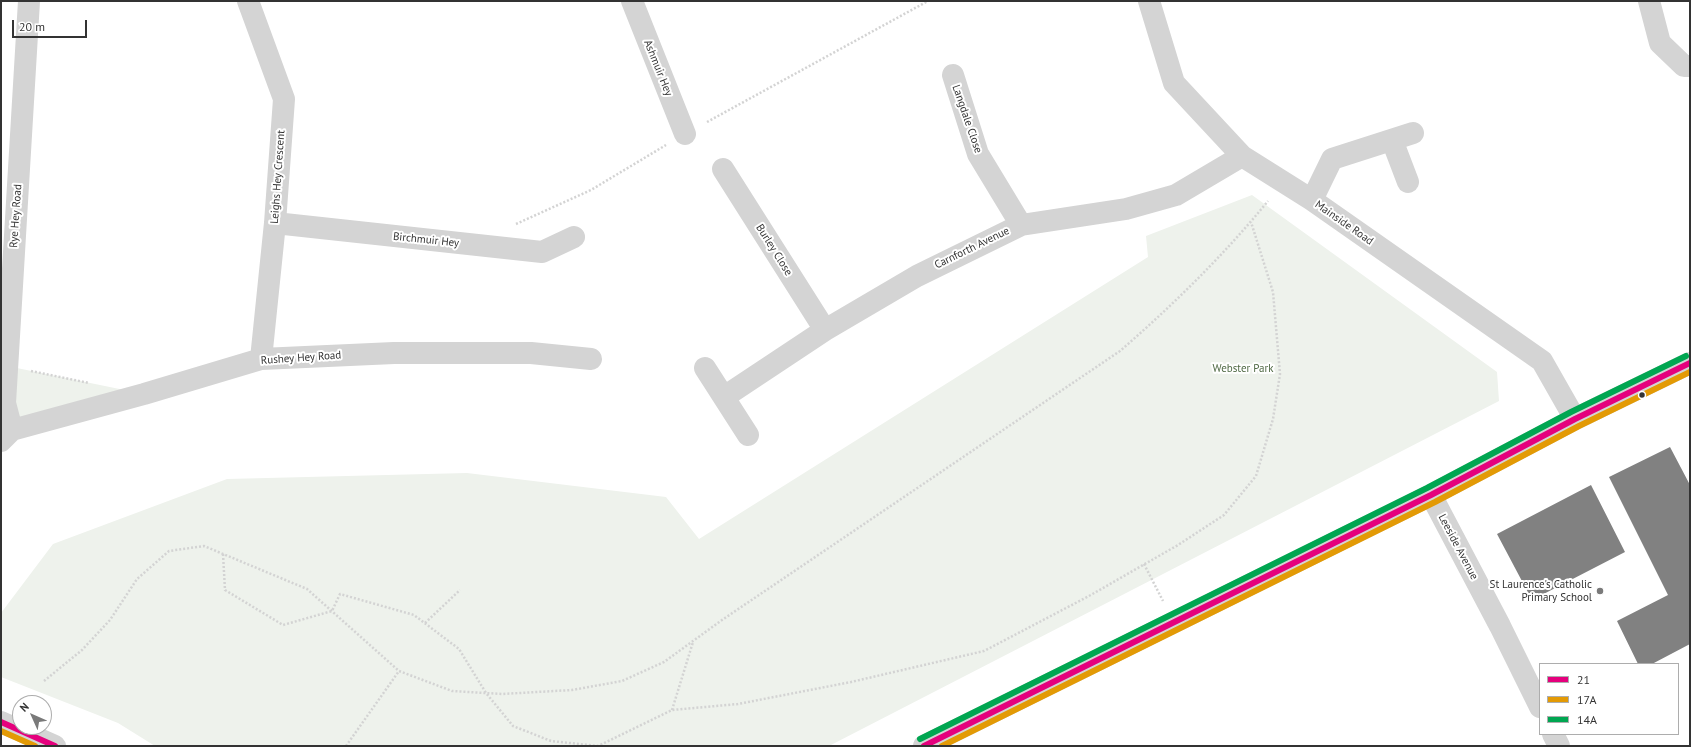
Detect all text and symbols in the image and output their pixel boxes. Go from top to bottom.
scale bar [14,12,89,38]
text: 20 m [19,19,45,34]
street label: Ashmuir Hey [641,38,675,98]
street label: Langdale Close [949,83,985,155]
street label: Leighs Hey Crescent [268,130,288,224]
street label: Rye Hey Road [7,184,25,248]
street label: Mainside Road [1312,198,1376,248]
street label: Burley Close [753,222,795,278]
street label: Carnforth Avenue [932,224,1012,272]
street label: Birchmuir Hey [392,230,460,250]
street label: Rushey Hey Road [260,349,342,367]
park label: Webster Park [1213,362,1273,376]
unlabelled marker [1637,390,1647,400]
street label: Leeside Avenue [1435,512,1481,582]
place label: St Laurence's Catholic Primary School [1490,578,1592,604]
marker: St Laurence's Catholic Primary School [1595,586,1605,596]
legend [1539,663,1679,735]
text: 21 [1577,672,1590,687]
text: 17A [1577,692,1596,707]
north arrow [12,695,52,735]
text: N [17,700,32,715]
text: 14A [1577,712,1597,727]

